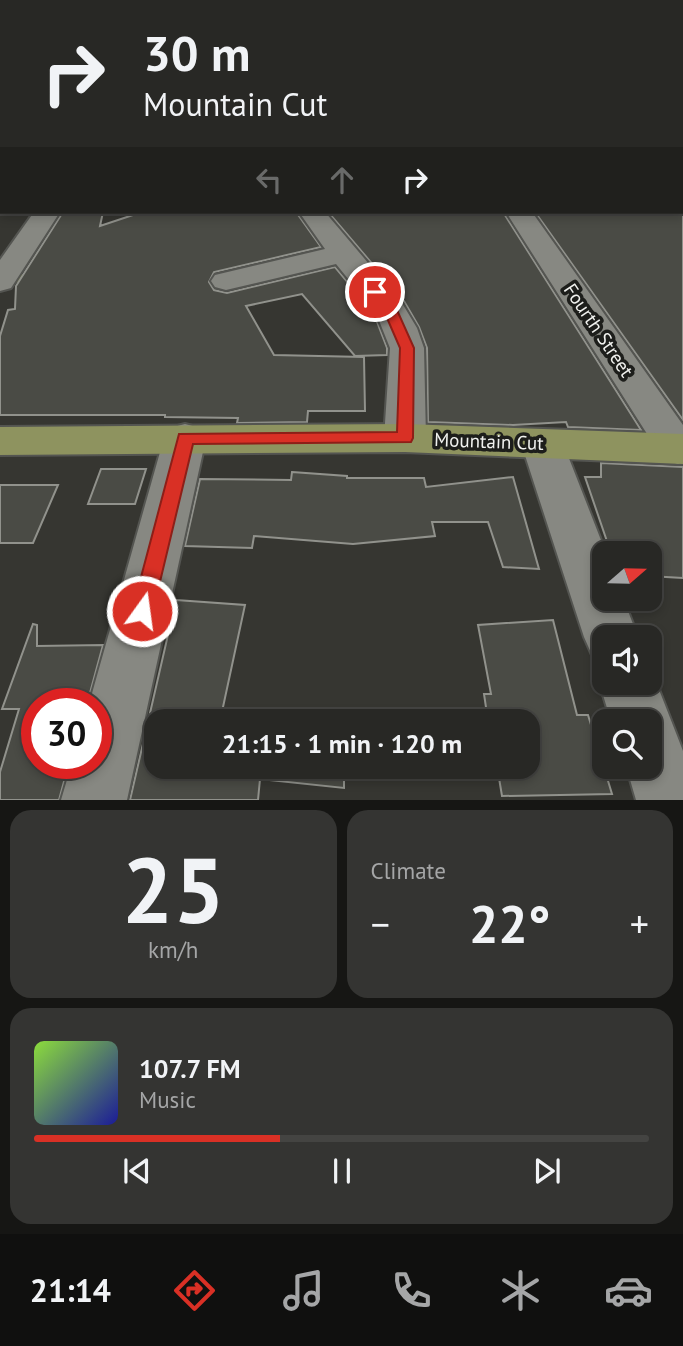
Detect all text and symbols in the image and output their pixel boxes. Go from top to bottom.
text: 30 m [143,21,250,85]
icon: right [28,28,119,119]
text: Mountain Cut [143,83,327,125]
icon: left [250,161,288,199]
icon: ahead [323,161,361,199]
icon: right [396,161,434,199]
pin [345,262,405,322]
icon: arrive [356,273,394,311]
street label: Fourth Street [559,279,639,382]
street label: Mountain Cut [434,427,545,455]
north arrow [592,541,662,611]
map controls [592,541,662,779]
position arrow [105,574,179,648]
button: sound [592,625,662,695]
speed limit sign: 30 [21,688,112,779]
button: search [592,709,662,779]
text: 21:15 · 1 min · 120 m [222,727,462,760]
text: 25 [122,830,225,948]
text: Climate [371,856,446,885]
text: 22° [469,890,551,957]
text: − [371,899,390,948]
text: + [630,899,649,948]
text: km/h [148,935,198,964]
text: 107.7 FM [139,1052,240,1085]
text: Music [139,1085,196,1114]
icon: previous [118,1152,156,1190]
icon: pause [323,1152,361,1190]
icon: next [528,1152,566,1190]
icon: directions [170,1266,219,1315]
icon: music [279,1266,328,1315]
icon: phone [387,1266,436,1315]
icon: climate [496,1266,545,1315]
icon: car [604,1266,653,1315]
text: 21:14 [30,1269,111,1311]

